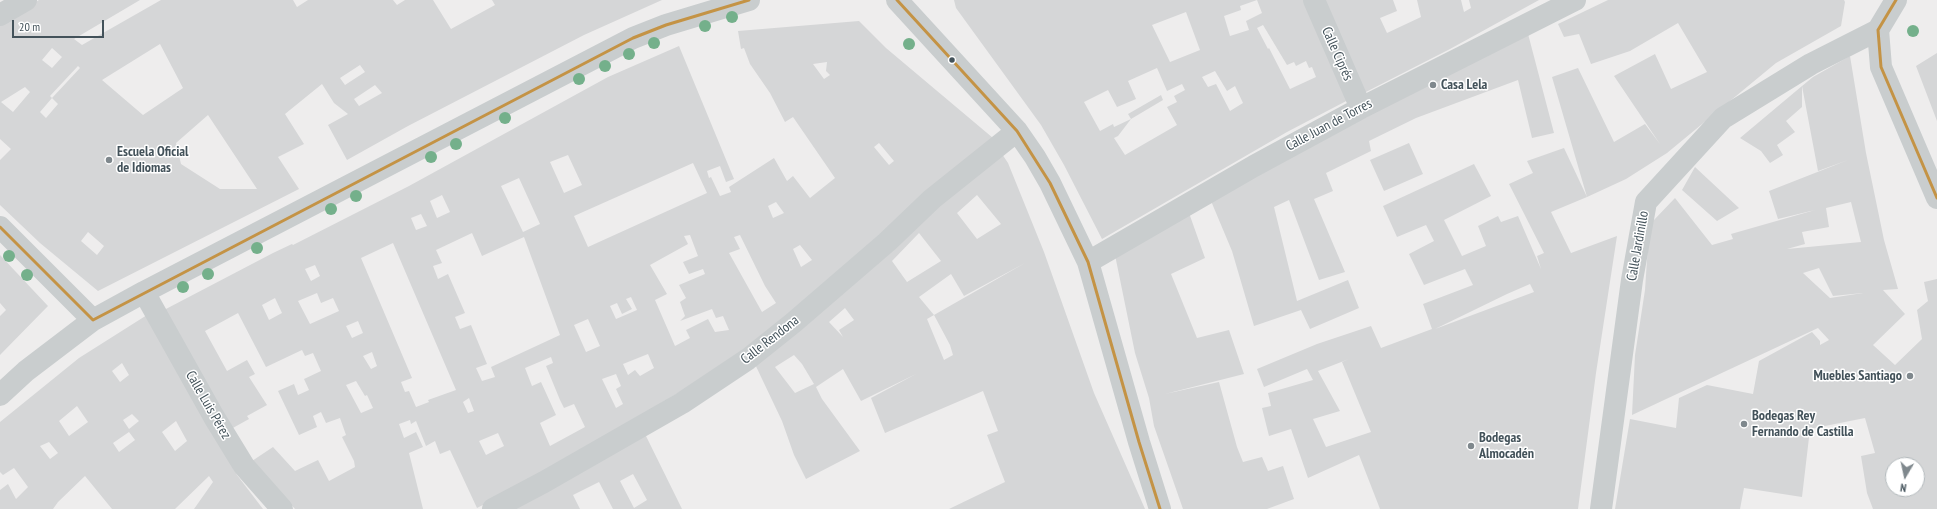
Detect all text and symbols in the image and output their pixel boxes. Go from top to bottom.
scale bar [14,12,106,38]
text: 20 m [19,19,40,34]
street label: Calle Ciprés [1318,25,1356,83]
unlabelled marker [947,55,957,65]
place label: Casa Lela [1441,77,1487,93]
marker: Casa Lela [1428,80,1438,90]
street label: Calle Juan de Torres [1283,95,1375,155]
place label: Escuela Oficial de Idiomas [117,144,189,176]
marker: Escuela Oficial de Idiomas [104,155,114,165]
street label: Calle Jardinillo [1624,210,1652,282]
street label: Calle Rendona [738,312,802,368]
street label: Calle Luis Pérez [182,368,234,442]
place label: Muebles Santiago [1813,368,1902,384]
marker: Muebles Santiago [1905,371,1915,381]
place label: Bodegas Rey Fernando de Castilla [1752,408,1854,440]
marker: Bodegas Rey Fernando de Castilla [1739,419,1749,429]
place label: Bodegas Almocadén [1479,430,1534,462]
marker: Bodegas Almocadén [1466,441,1476,451]
north arrow [1885,457,1925,497]
text: N [1899,480,1907,495]

